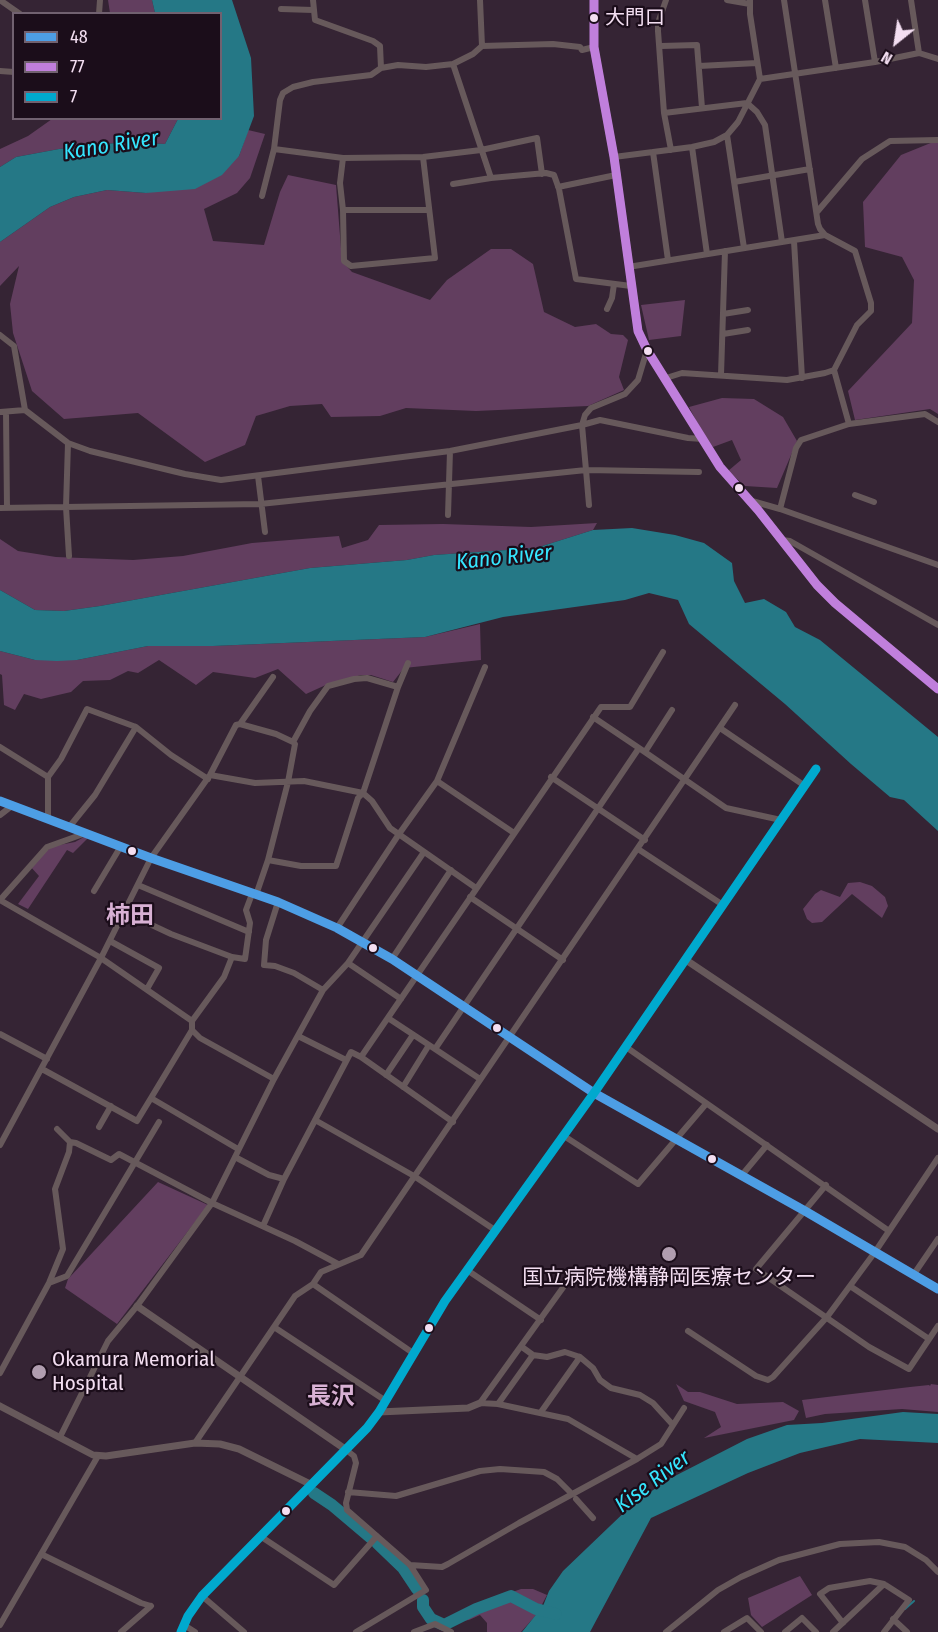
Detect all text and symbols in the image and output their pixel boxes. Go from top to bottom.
place label: 大門口 [605,6,665,30]
legend [12,12,222,120]
marker: 大門口 [588,12,600,24]
north arrow [866,12,926,72]
text: 48 [70,26,88,48]
text: N [878,47,896,69]
text: 77 [70,56,85,78]
text: 7 [70,86,77,108]
water label: Kano River [61,125,161,167]
unlabelled marker [642,345,654,357]
unlabelled marker [733,482,745,494]
water label: Kano River [455,540,553,576]
unlabelled marker [126,845,138,857]
district label: 柿田 [106,902,154,930]
unlabelled marker [367,942,379,954]
unlabelled marker [491,1022,503,1034]
unlabelled marker [706,1153,718,1165]
marker: 国立病院機構静岡医療センター [660,1245,678,1263]
place label: 国立病院機構静岡医療センター [522,1265,816,1291]
unlabelled marker [423,1322,435,1334]
place label: Okamura Memorial Hospital [52,1347,215,1397]
marker: Okamura Memorial Hospital [30,1363,48,1381]
district label: 長沢 [307,1383,355,1411]
water label: Kise River [610,1445,696,1519]
unlabelled marker [280,1505,292,1517]

